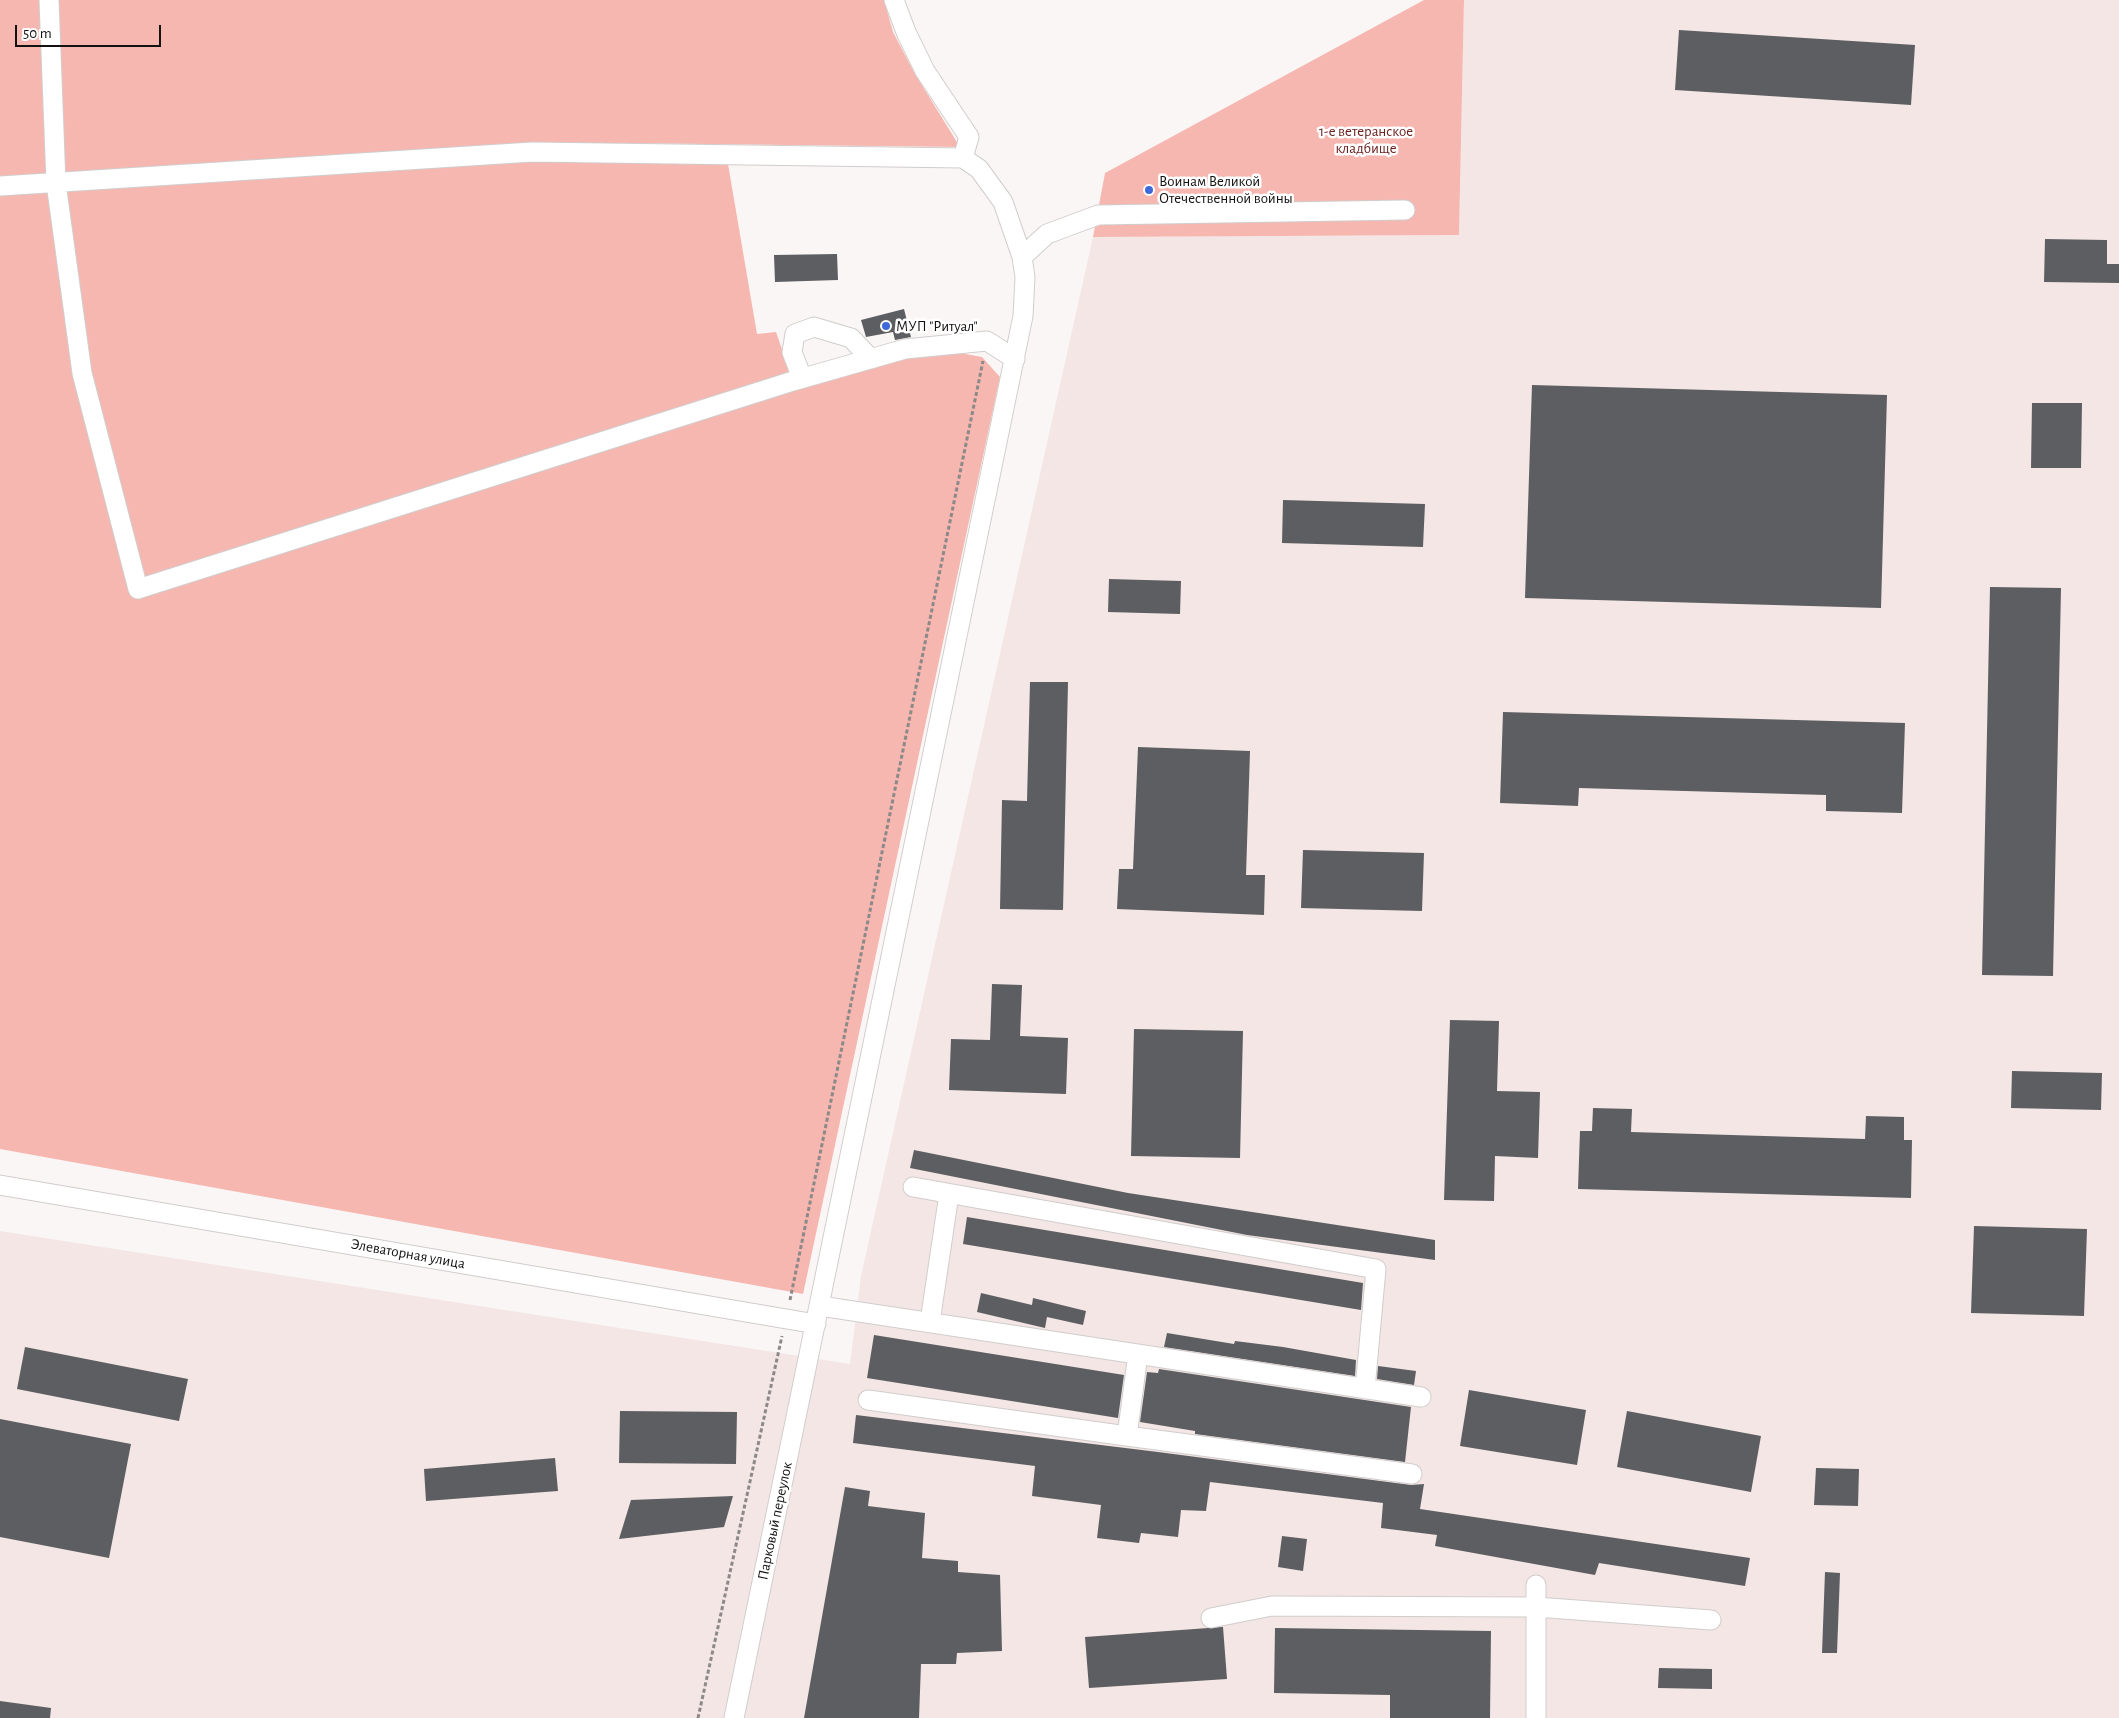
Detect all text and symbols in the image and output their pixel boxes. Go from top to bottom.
scale bar [18,15,164,47]
text: 50 m [23,26,52,41]
park label: 1-е ветеранское кладбище [1319,122,1413,157]
place label: Воинам Великой Отечественной войны [1159,172,1293,207]
marker: Воинам Великой Отечественной войны [1143,184,1155,196]
place label: МУП "Ритуал" [896,317,978,335]
marker: МУП "Ритуал" [880,320,892,332]
street label: Элеваторная улица [349,1235,467,1273]
street label: Парковый переулок [754,1460,796,1582]

